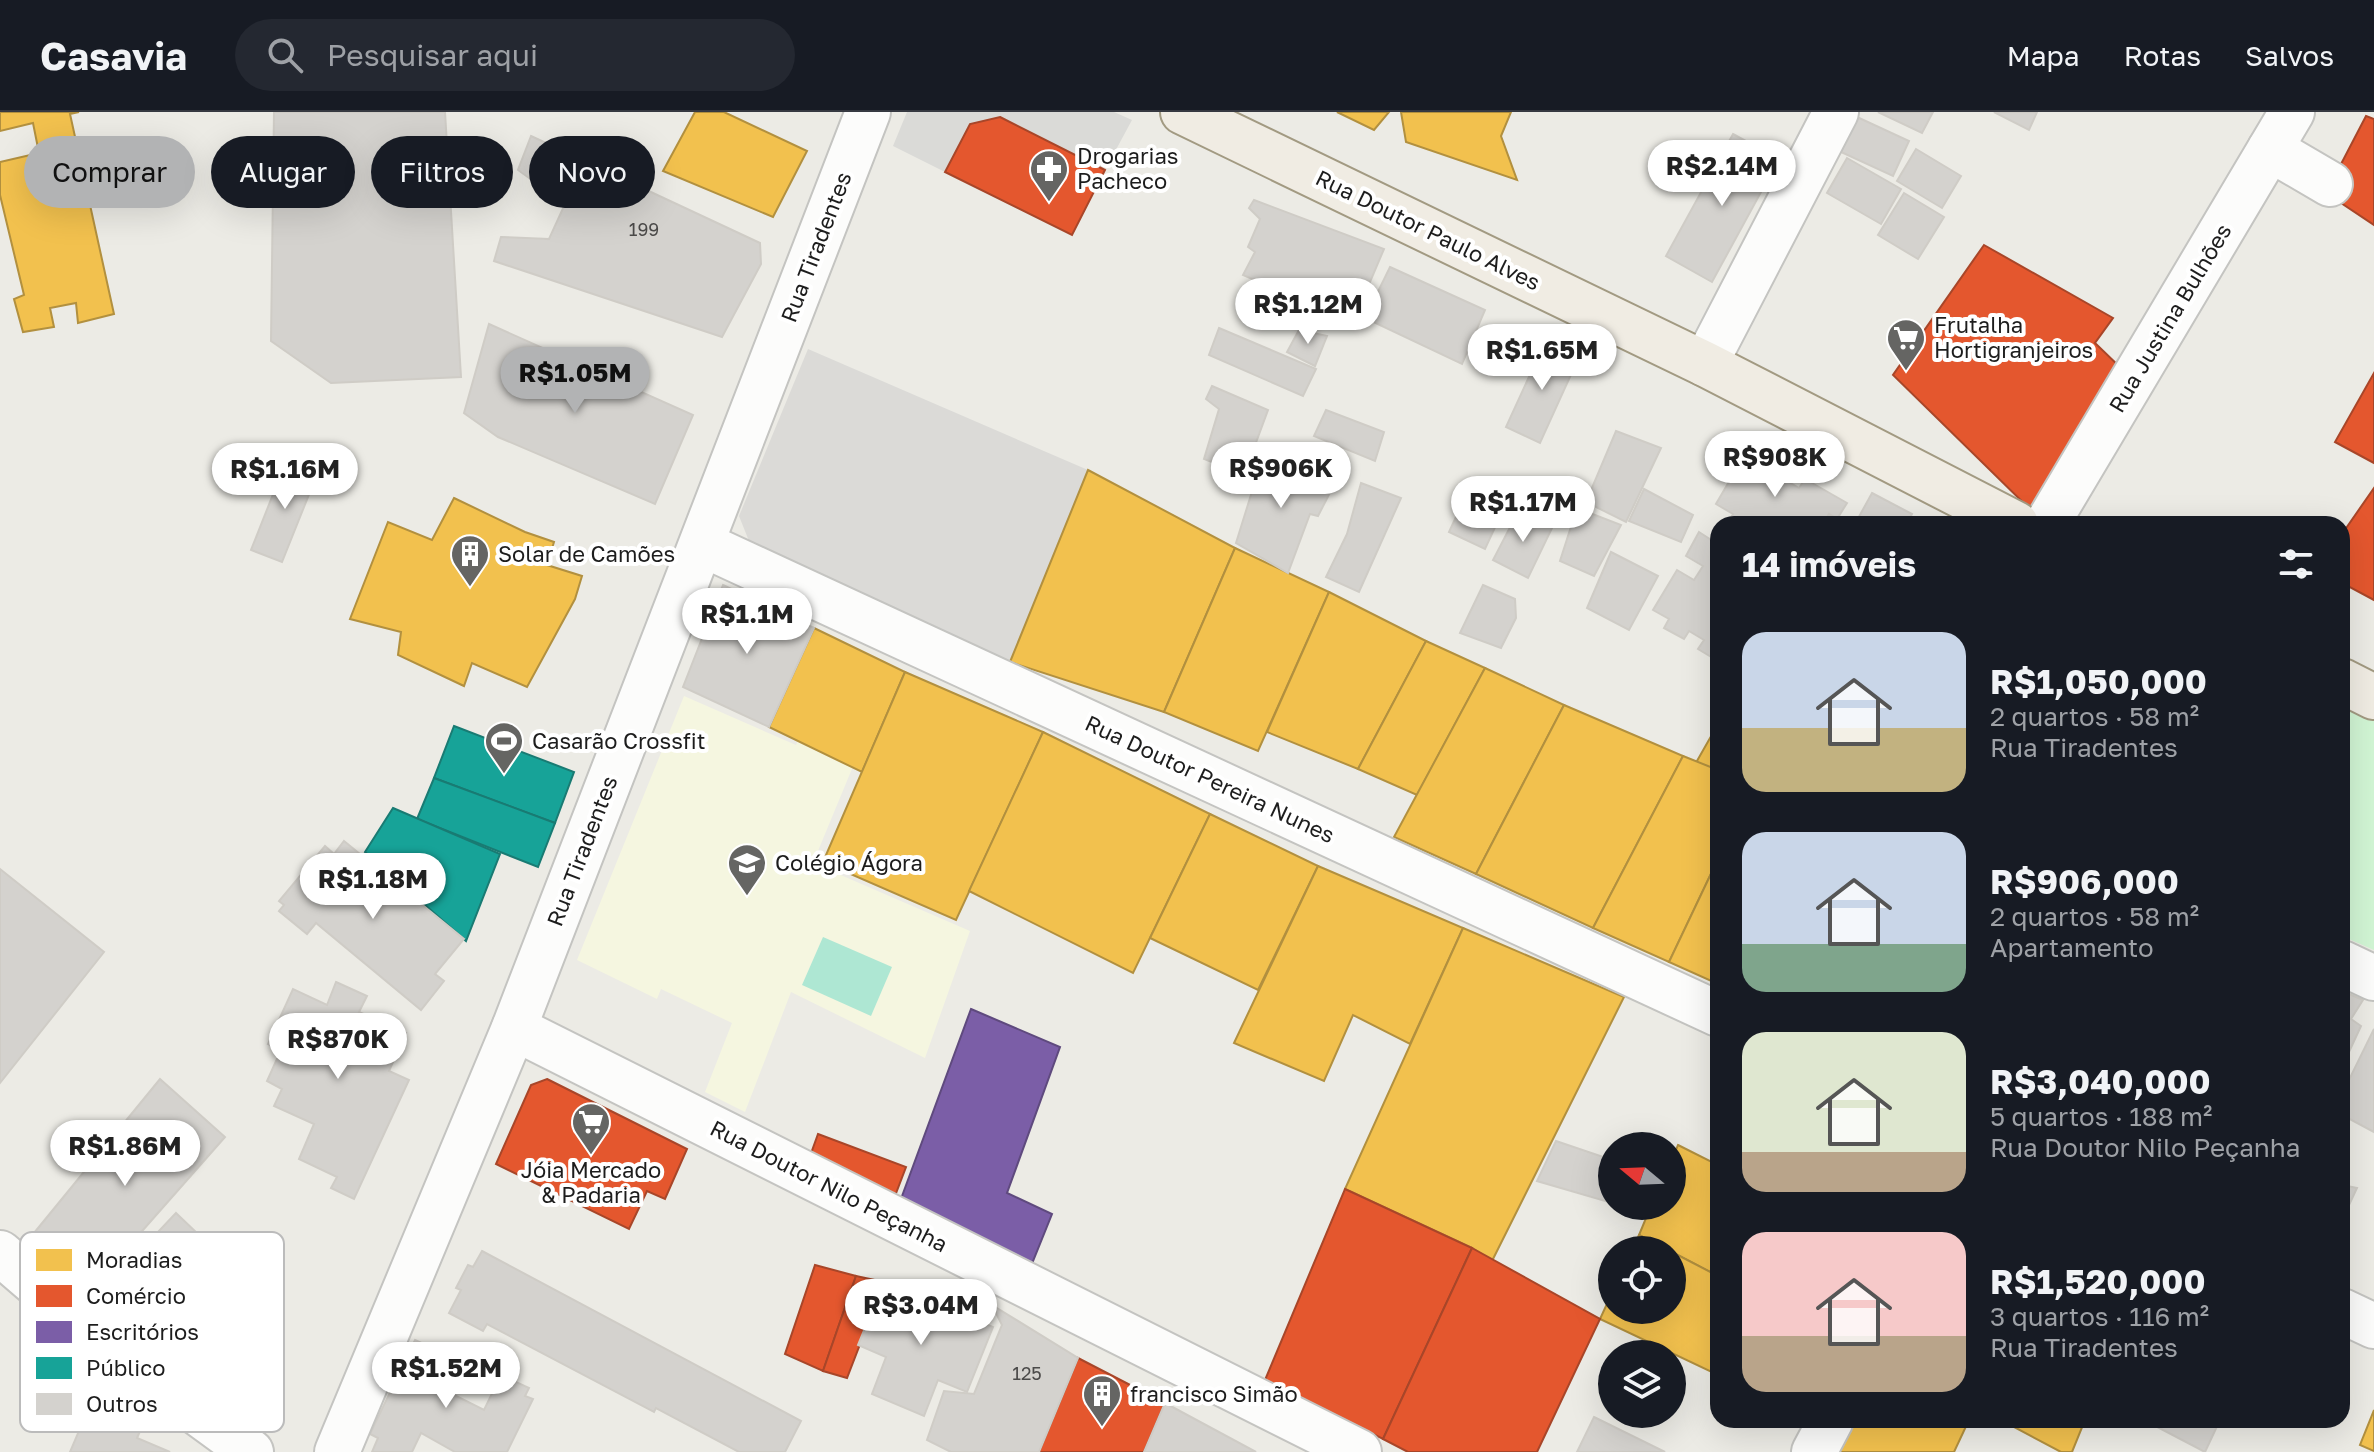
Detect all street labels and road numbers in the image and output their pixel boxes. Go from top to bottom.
street label: Rua Doutor Paulo Alves [1312,163,1545,296]
street label: Rua Tiradentes [774,168,857,326]
street label: Rua Justina Bulhões [2103,218,2237,417]
street label: Rua Doutor Pereira Nunes [1081,709,1339,848]
street label: Rua Tiradentes [540,772,623,930]
street label: Rua Doutor Nilo Peçanha [706,1114,952,1257]

